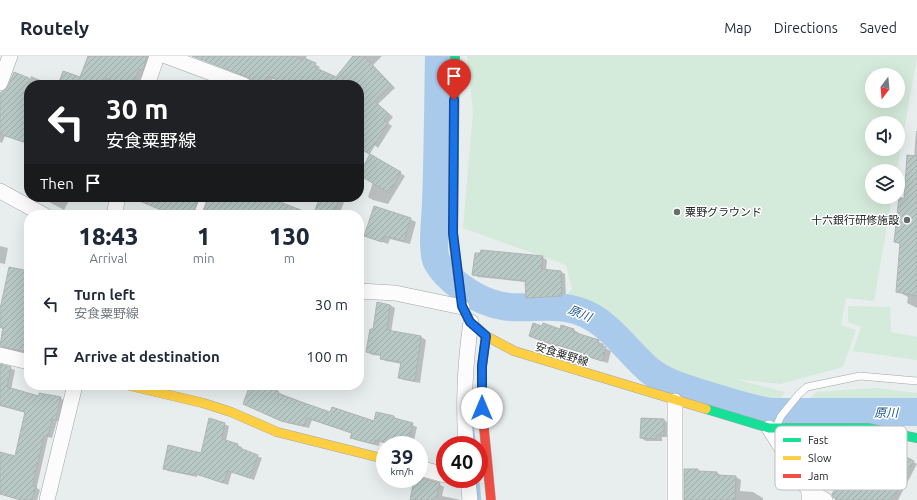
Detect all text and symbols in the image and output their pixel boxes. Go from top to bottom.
text: Routely [20,17,89,39]
text: Map [724,20,752,36]
text: Directions [774,20,838,36]
text: Saved [860,20,897,36]
pin [437,59,471,100]
icon: arrive [443,65,465,87]
north arrow [865,68,905,108]
map controls [865,68,905,204]
text: 30 m [106,93,168,124]
icon: left [40,96,92,148]
button: sound [865,116,905,156]
text: 安食粟野線 [106,130,196,150]
button: layers [865,164,905,204]
icon: arrive [82,172,104,194]
text: Then [40,175,74,192]
place label: 粟野グラウンド [685,206,762,218]
marker: 粟野グラウンド [672,207,682,217]
place label: 十六銀行研修施設 [811,214,899,226]
marker: 十六銀行研修施設 [902,215,912,225]
text: 18:43 [78,223,138,250]
text: 1 [197,223,210,250]
text: 130 [269,223,310,250]
text: Arrival [89,251,127,265]
text: min [193,251,215,265]
text: m [284,251,295,265]
text: Turn left [74,286,135,303]
icon: left [40,293,62,315]
text: 30 m [315,296,348,313]
water label: 原川 [566,302,595,324]
text: 安食粟野線 [74,306,139,320]
street label: 安食粟野線 [534,340,590,368]
icon: arrive [40,345,62,367]
text: Arrive at destination [74,348,220,365]
text: 100 m [306,348,348,365]
position arrow [461,387,503,429]
water label: 原川 [874,406,900,419]
legend [775,426,907,490]
text: Fast [808,434,829,446]
speed limit sign: 40 [436,436,488,488]
text: 39 [391,445,413,468]
text: Slow [808,452,832,464]
text: km/h [390,466,414,477]
text: Jam [808,470,829,482]

